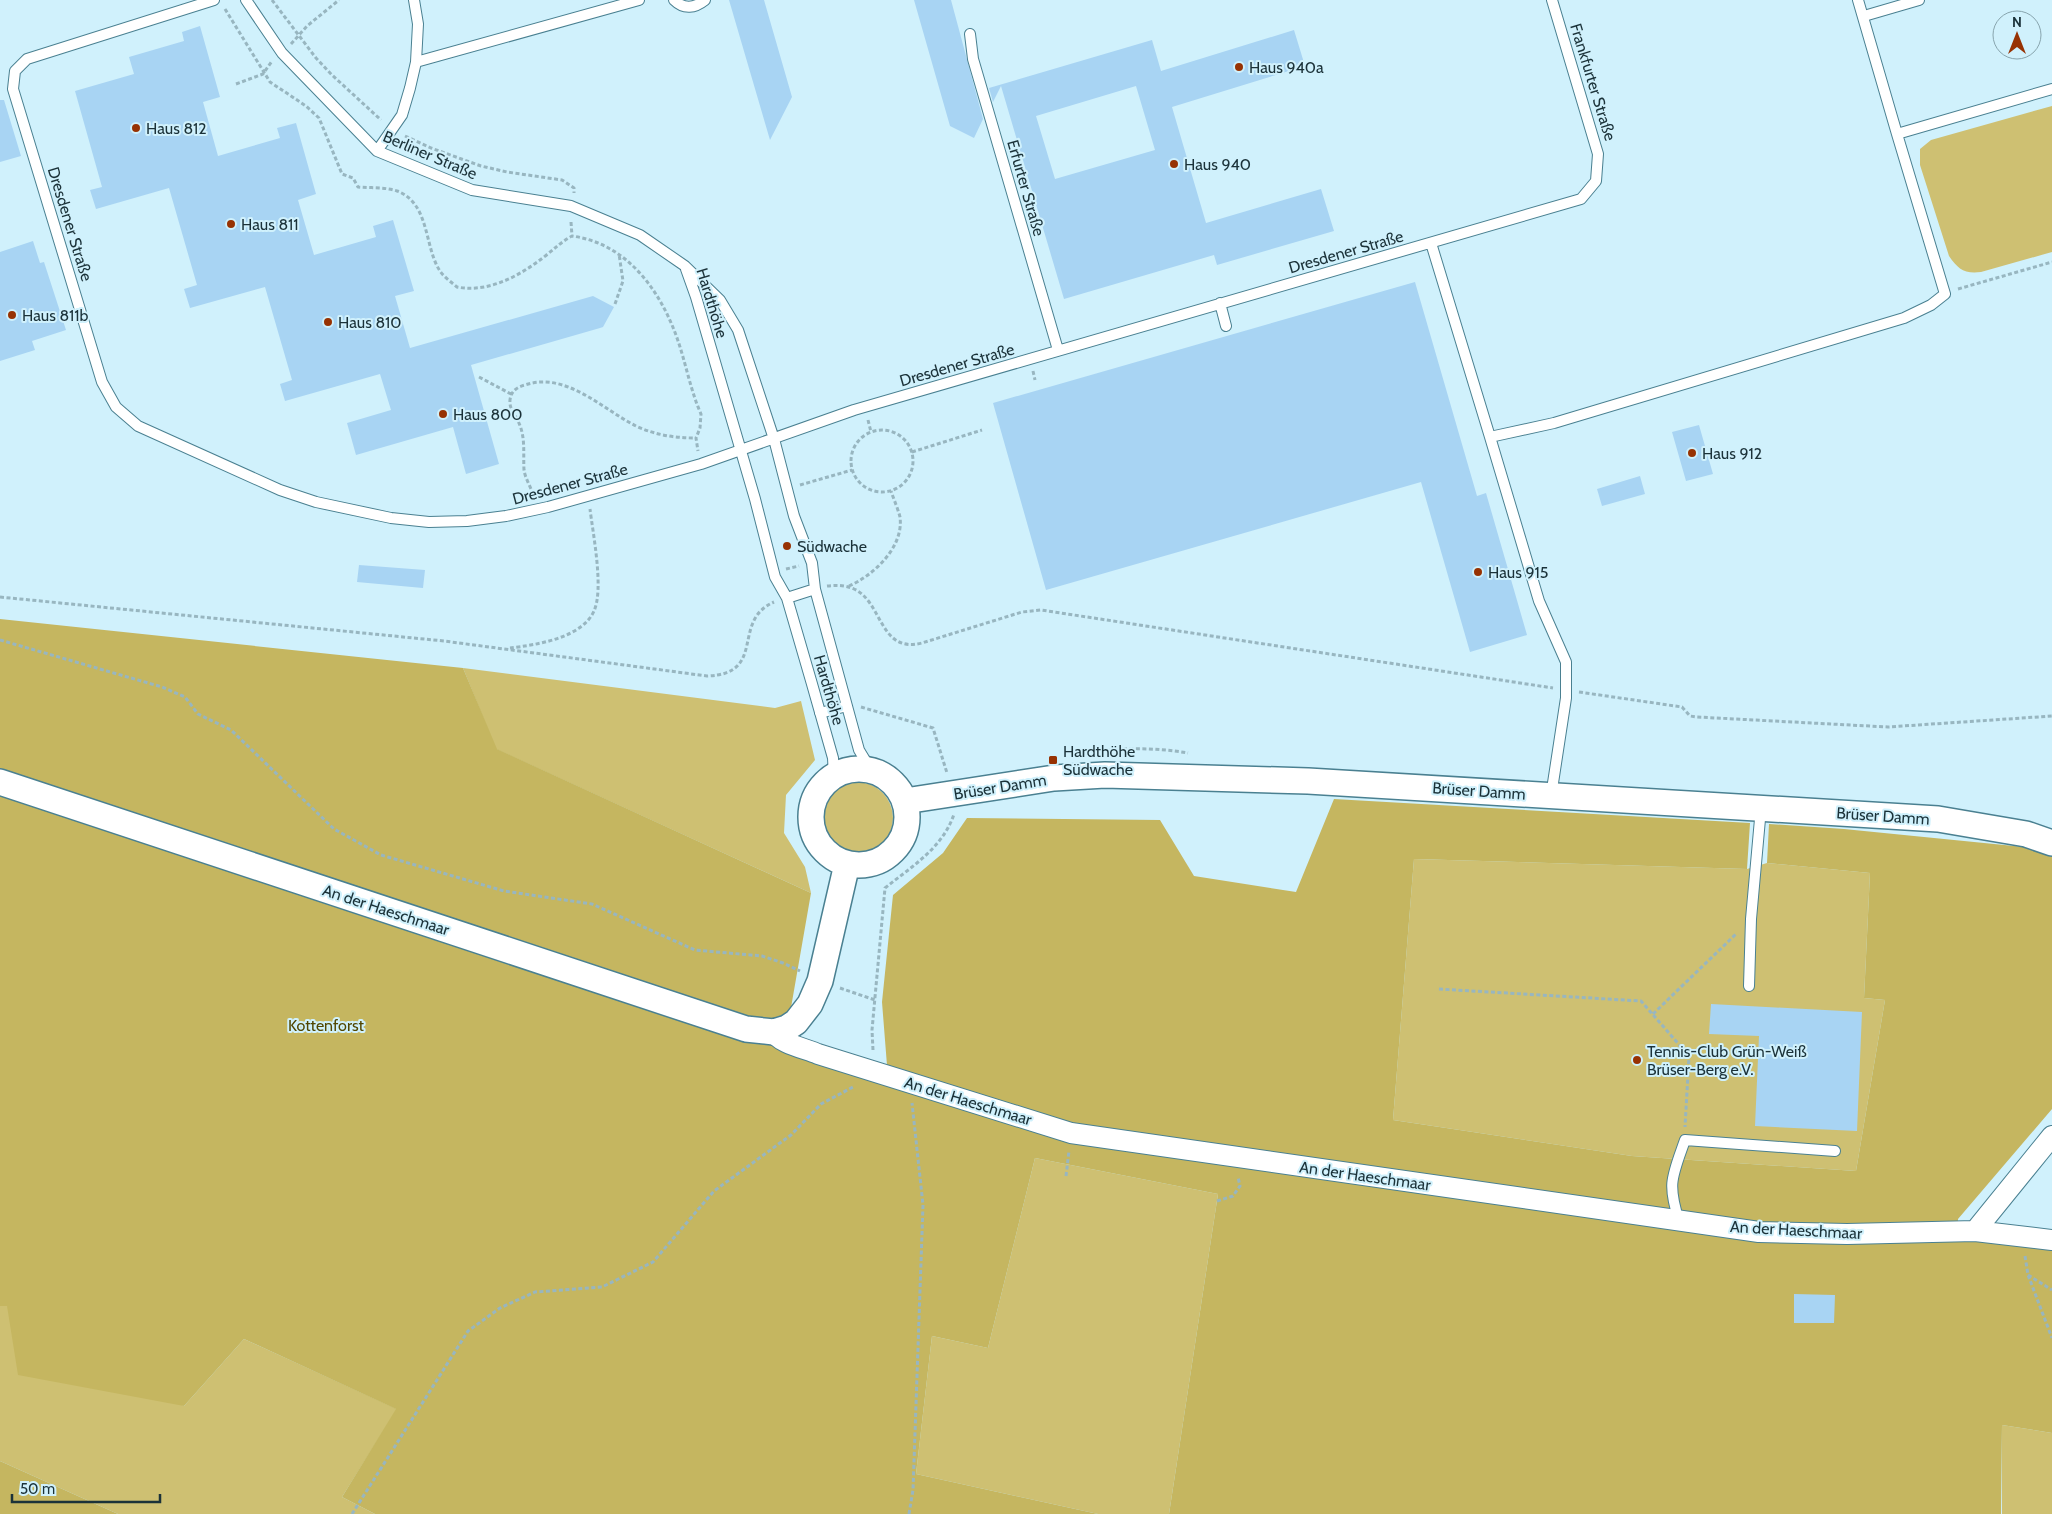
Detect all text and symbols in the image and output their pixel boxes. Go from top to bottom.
north arrow [1992,10,2042,60]
text: N [2012,13,2022,31]
street label: Frankfurter Straße [1566,21,1620,143]
place label: Haus 940a [1249,58,1324,77]
marker: Haus 940a [1233,61,1245,73]
place label: Haus 812 [146,119,207,138]
marker: Haus 812 [130,122,142,134]
street label: Berliner Straße [380,127,480,183]
street label: Erfurter Straße [1003,138,1049,238]
place label: Haus 940 [1184,155,1251,174]
marker: Haus 940 [1168,158,1180,170]
street label: Dresdener Straße [44,165,96,283]
place label: Haus 811 [241,215,299,234]
marker: Haus 811 [225,218,237,230]
street label: Dresdener Straße [1286,227,1406,277]
street label: Hardthöhe [692,266,732,340]
place label: Haus 811b [22,306,89,325]
marker: Haus 811b [6,309,18,321]
place label: Haus 810 [338,313,402,332]
marker: Haus 810 [322,316,334,328]
street label: Dresdener Straße [897,340,1017,390]
place label: Haus 800 [453,405,522,424]
marker: Haus 800 [437,408,449,420]
place label: Haus 912 [1702,444,1762,463]
marker: Haus 912 [1686,447,1698,459]
street label: Dresdener Straße [510,459,630,509]
place label: Südwache [797,537,867,556]
marker: Südwache [781,540,793,552]
place label: Haus 915 [1488,563,1548,582]
marker: Haus 915 [1472,566,1484,578]
street label: Hardthöhe [810,653,848,727]
place label: Hardthöhe Südwache [1063,742,1135,779]
marker: Hardthöhe Südwache [1047,754,1059,766]
street label: Brüser Damm [952,770,1048,804]
street label: Brüser Damm [1432,778,1526,804]
street label: Brüser Damm [1836,803,1930,829]
street label: An der Haeschmaar [320,881,453,940]
park label: Kottenforst [288,1016,365,1035]
place label: Tennis-Club Grün-Weiß Brüser-Berg e.V. [1647,1042,1807,1079]
marker: Tennis-Club Grün-Weiß Brüser-Berg e.V. [1631,1054,1643,1066]
street label: An der Haeschmaar [902,1073,1035,1130]
street label: An der Haeschmaar [1298,1157,1433,1195]
street label: An der Haeschmaar [1730,1217,1863,1243]
scale bar [12,1472,160,1504]
text: 50 m [20,1480,55,1498]

